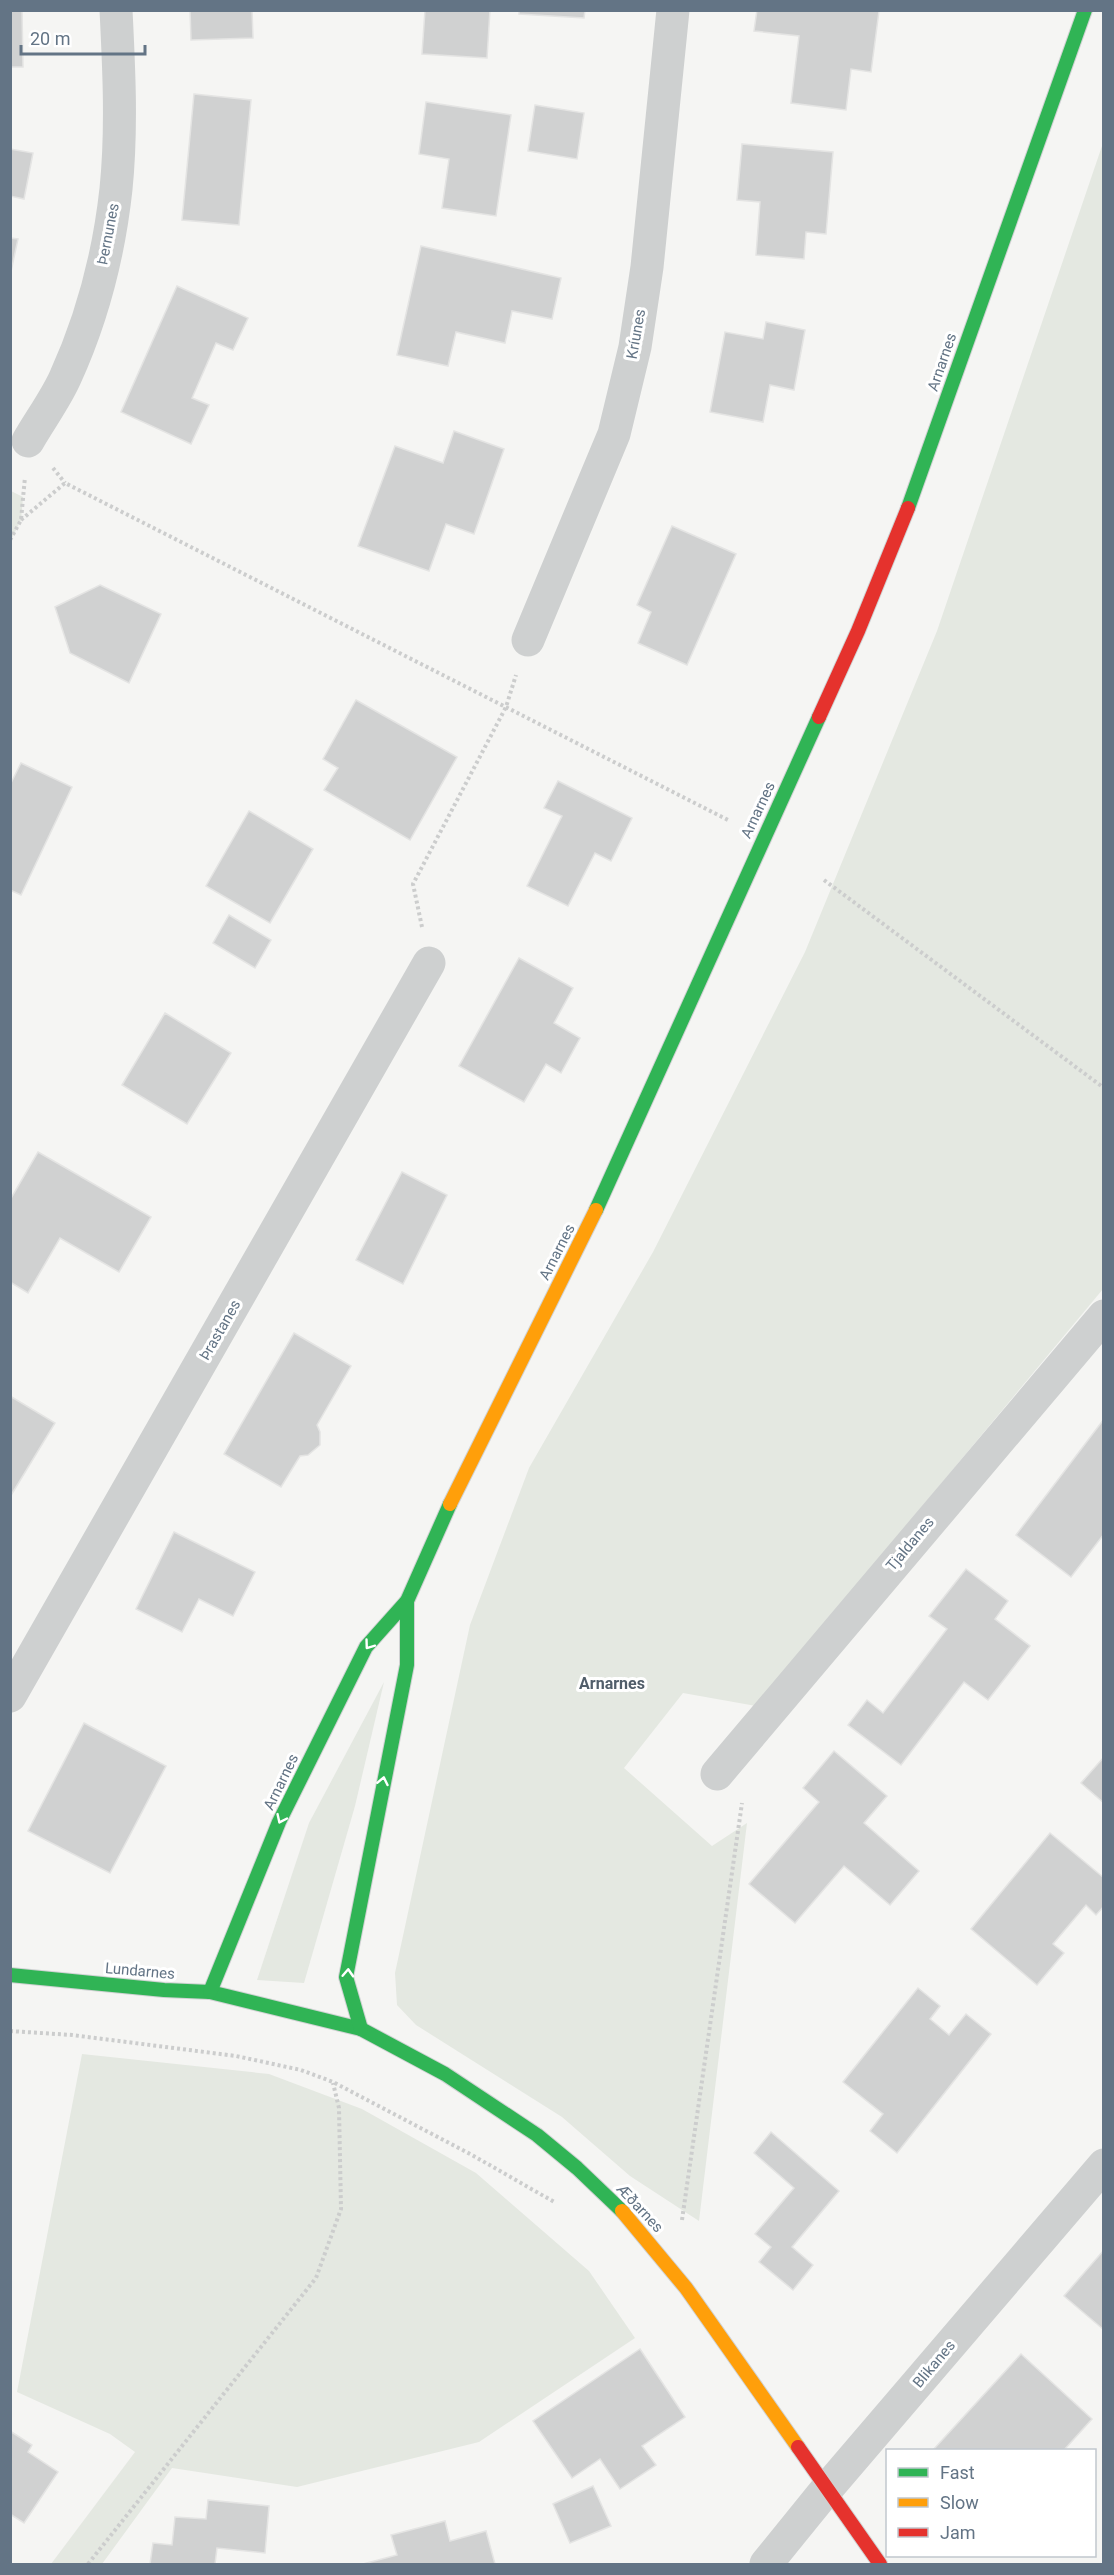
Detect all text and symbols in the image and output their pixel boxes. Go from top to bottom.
scale bar [21,18,146,56]
text: 20 m [30,28,70,49]
street label: Þernunes [93,202,123,266]
street label: Kríunes [623,308,649,360]
street label: Arnarnes [924,331,960,393]
street label: Arnarnes [737,779,779,841]
street label: Arnarnes [535,1221,579,1283]
street label: Þrastanes [196,1297,244,1363]
street label: Tjaldanes [882,1513,938,1575]
one-way arrow [365,1638,376,1649]
district label: Arnarnes [579,1674,645,1693]
street label: Arnarnes [260,1751,302,1813]
one-way arrow [376,1777,389,1787]
one-way arrow [277,1812,289,1823]
street label: Lundarnes [104,1959,176,1983]
one-way arrow [341,1968,354,1977]
street label: Æðarnes [612,2179,667,2236]
street label: Blikanes [909,2337,959,2391]
legend [886,2449,1096,2557]
text: Fast [940,2462,975,2483]
text: Slow [940,2492,979,2513]
text: Jam [940,2522,976,2543]

